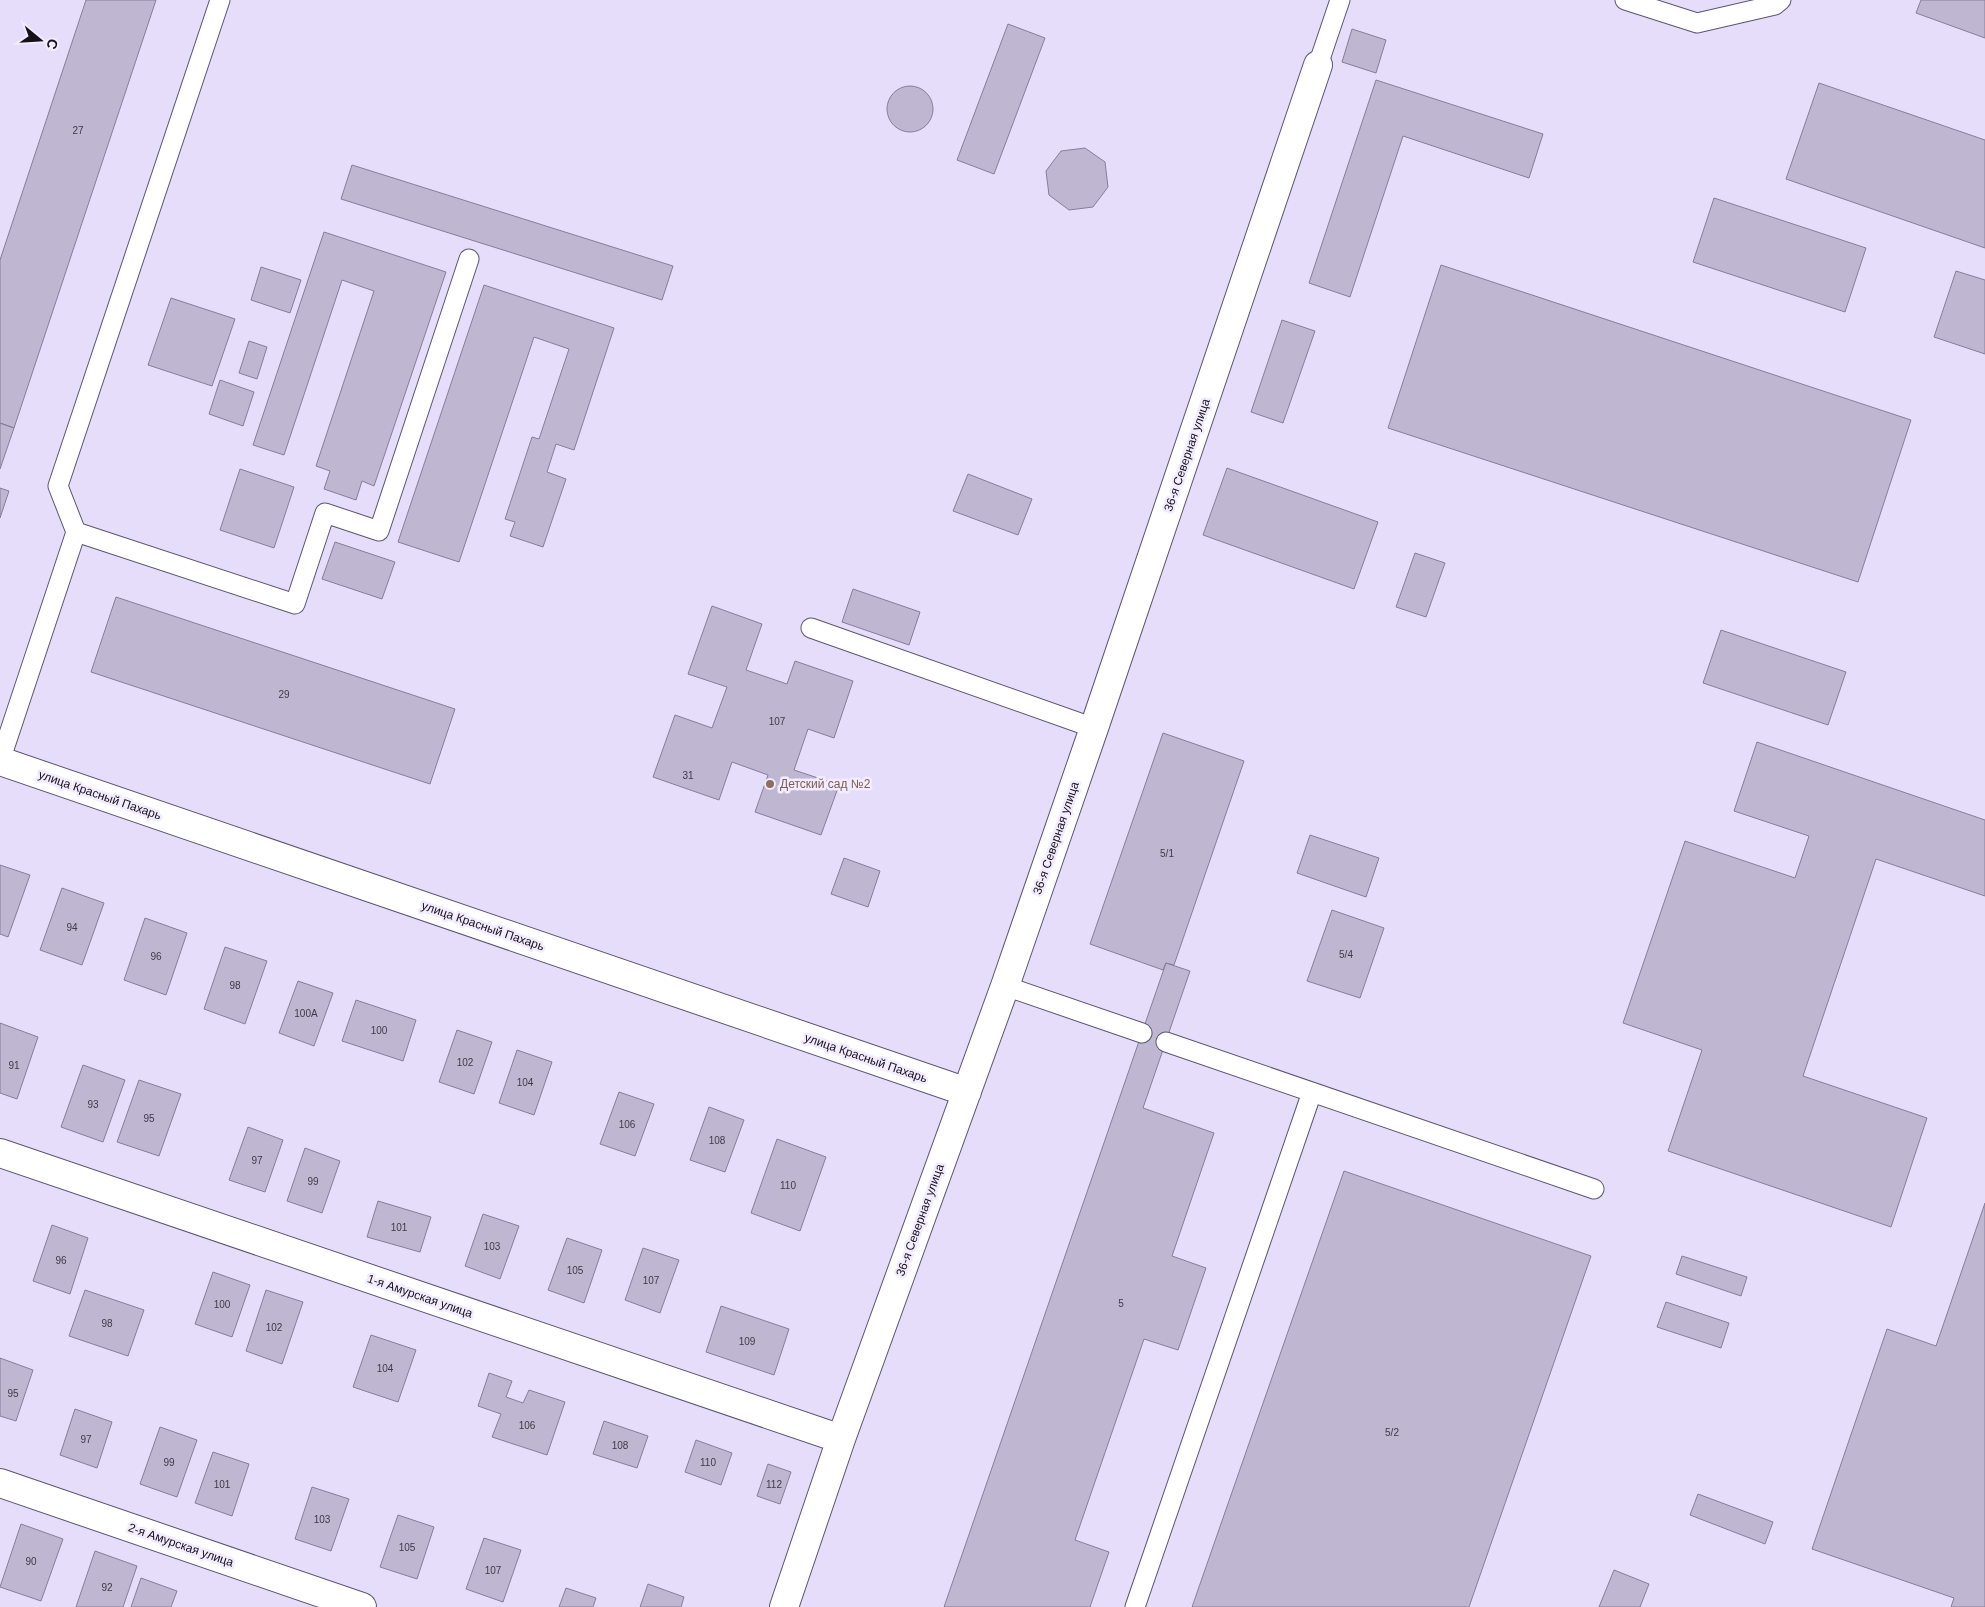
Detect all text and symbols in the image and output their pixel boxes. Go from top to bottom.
north arrow [15,15,65,65]
text: С [43,37,62,51]
house number: 27 [72,125,84,136]
street label: 36-я Северная улица [1161,397,1213,513]
house number: 29 [278,689,290,700]
house number: 107 [769,716,786,727]
street label: улица Красный Пахарь [37,767,163,823]
house number: 31 [682,770,694,781]
place label: Детский сад №2 [780,777,871,791]
marker: Детский сад №2 [764,778,776,790]
street label: 36-я Северная улица [1030,780,1082,896]
house number: 5/1 [1160,848,1174,859]
street label: улица Красный Пахарь [420,898,546,954]
house number: 94 [66,922,78,933]
house number: 5/4 [1339,949,1353,960]
house number: 96 [150,951,162,962]
house number: 98 [229,980,241,991]
house number: 100А [294,1008,318,1019]
house number: 100 [371,1025,388,1036]
street label: улица Красный Пахарь [803,1030,929,1086]
house number: 102 [457,1057,474,1068]
house number: 91 [8,1060,20,1071]
house number: 104 [517,1077,534,1088]
house number: 93 [87,1099,99,1110]
house number: 95 [143,1113,155,1124]
house number: 106 [619,1119,636,1130]
house number: 108 [709,1135,726,1146]
house number: 97 [251,1155,263,1166]
street label: 36-я Северная улица [893,1162,947,1278]
house number: 99 [307,1176,319,1187]
house number: 110 [780,1180,796,1191]
house number: 101 [391,1222,408,1233]
house number: 103 [484,1241,501,1252]
house number: 96 [55,1255,67,1266]
house number: 105 [567,1265,584,1276]
street label: 1-я Амурская улица [366,1271,475,1321]
house number: 107 [643,1275,660,1286]
house number: 5 [1118,1298,1124,1309]
house number: 100 [214,1299,231,1310]
house number: 98 [101,1318,113,1329]
house number: 102 [266,1322,283,1333]
house number: 109 [739,1336,756,1347]
house number: 104 [377,1363,394,1374]
house number: 95 [7,1388,19,1399]
house number: 106 [519,1420,536,1431]
house number: 5/2 [1385,1427,1399,1438]
house number: 97 [80,1434,92,1445]
house number: 108 [612,1440,629,1451]
house number: 99 [163,1457,175,1468]
house number: 110 [700,1457,716,1468]
house number: 101 [214,1479,231,1490]
house number: 112 [766,1479,782,1490]
house number: 103 [314,1514,331,1525]
street label: 2-я Амурская улица [127,1520,236,1570]
house number: 105 [399,1542,416,1553]
house number: 90 [25,1556,37,1567]
house number: 107 [485,1565,502,1576]
house number: 92 [101,1582,113,1593]

